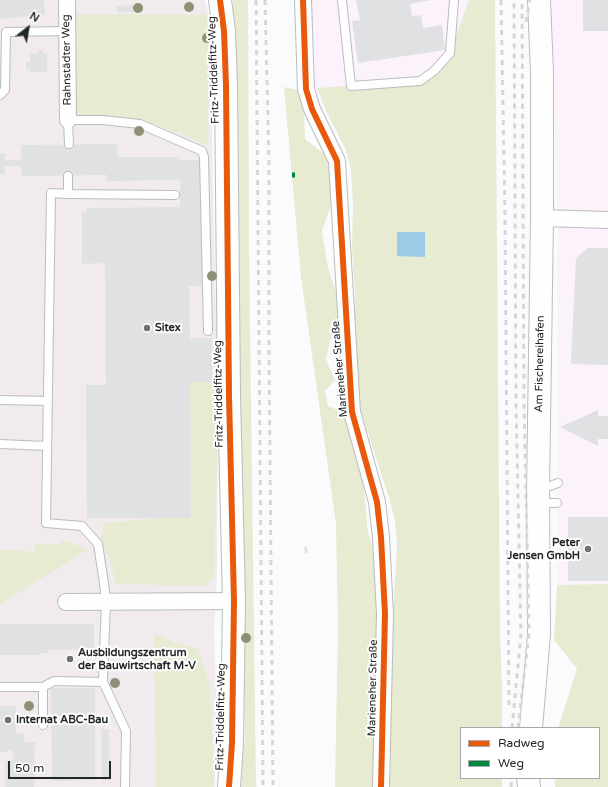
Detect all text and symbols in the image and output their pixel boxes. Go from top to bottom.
north arrow [8,8,48,48]
text: N [27,9,42,25]
street label: Rahnstädter Weg [60,14,74,106]
street label: Fritz-Triddelfitz-Weg [206,16,222,124]
street label: Am Fischereihafen [533,315,547,413]
street label: Marieneher Straße [329,320,351,418]
place label: Sitex [155,321,181,335]
marker: Sitex [142,323,152,333]
street label: Fritz-Triddelfitz-Weg [211,340,227,448]
place label: Peter Jensen GmbH [507,536,580,562]
marker: Peter Jensen GmbH [583,544,593,554]
street label: Marieneher Straße [366,639,380,737]
place label: Ausbildungszentrum der Bauwirtschaft M-V [78,646,196,672]
marker: Ausbildungszentrum der Bauwirtschaft M-V [65,654,75,664]
street label: Fritz-Triddelfitz-Weg [213,663,229,771]
place label: Internat ABC-Bau [16,713,108,727]
marker: Internat ABC-Bau [3,715,13,725]
legend [460,727,600,779]
text: Radweg [498,736,545,750]
scale bar [10,753,113,779]
text: Weg [498,756,524,770]
text: 50 m [15,761,44,775]

